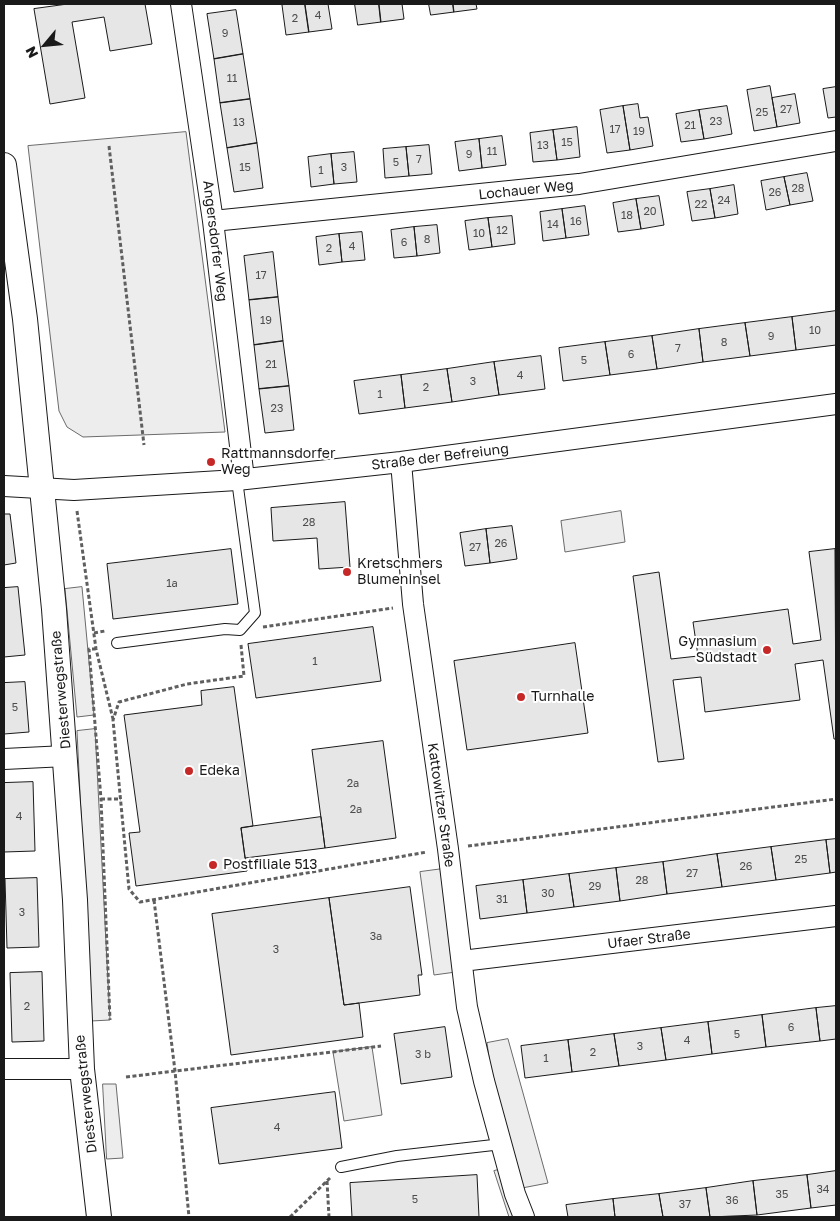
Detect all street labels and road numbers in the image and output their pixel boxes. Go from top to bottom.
street label: Lochauer Weg [478,177,574,203]
street label: Angersdorfer Weg [199,179,231,303]
street label: Straße der Befreiung [370,440,510,474]
street label: Diesterwegstraße [47,630,75,750]
street label: Kattowitzer Straße [424,742,458,868]
street label: Ufaer Straße [606,926,692,952]
street label: Diesterwegstraße [71,1034,101,1154]

